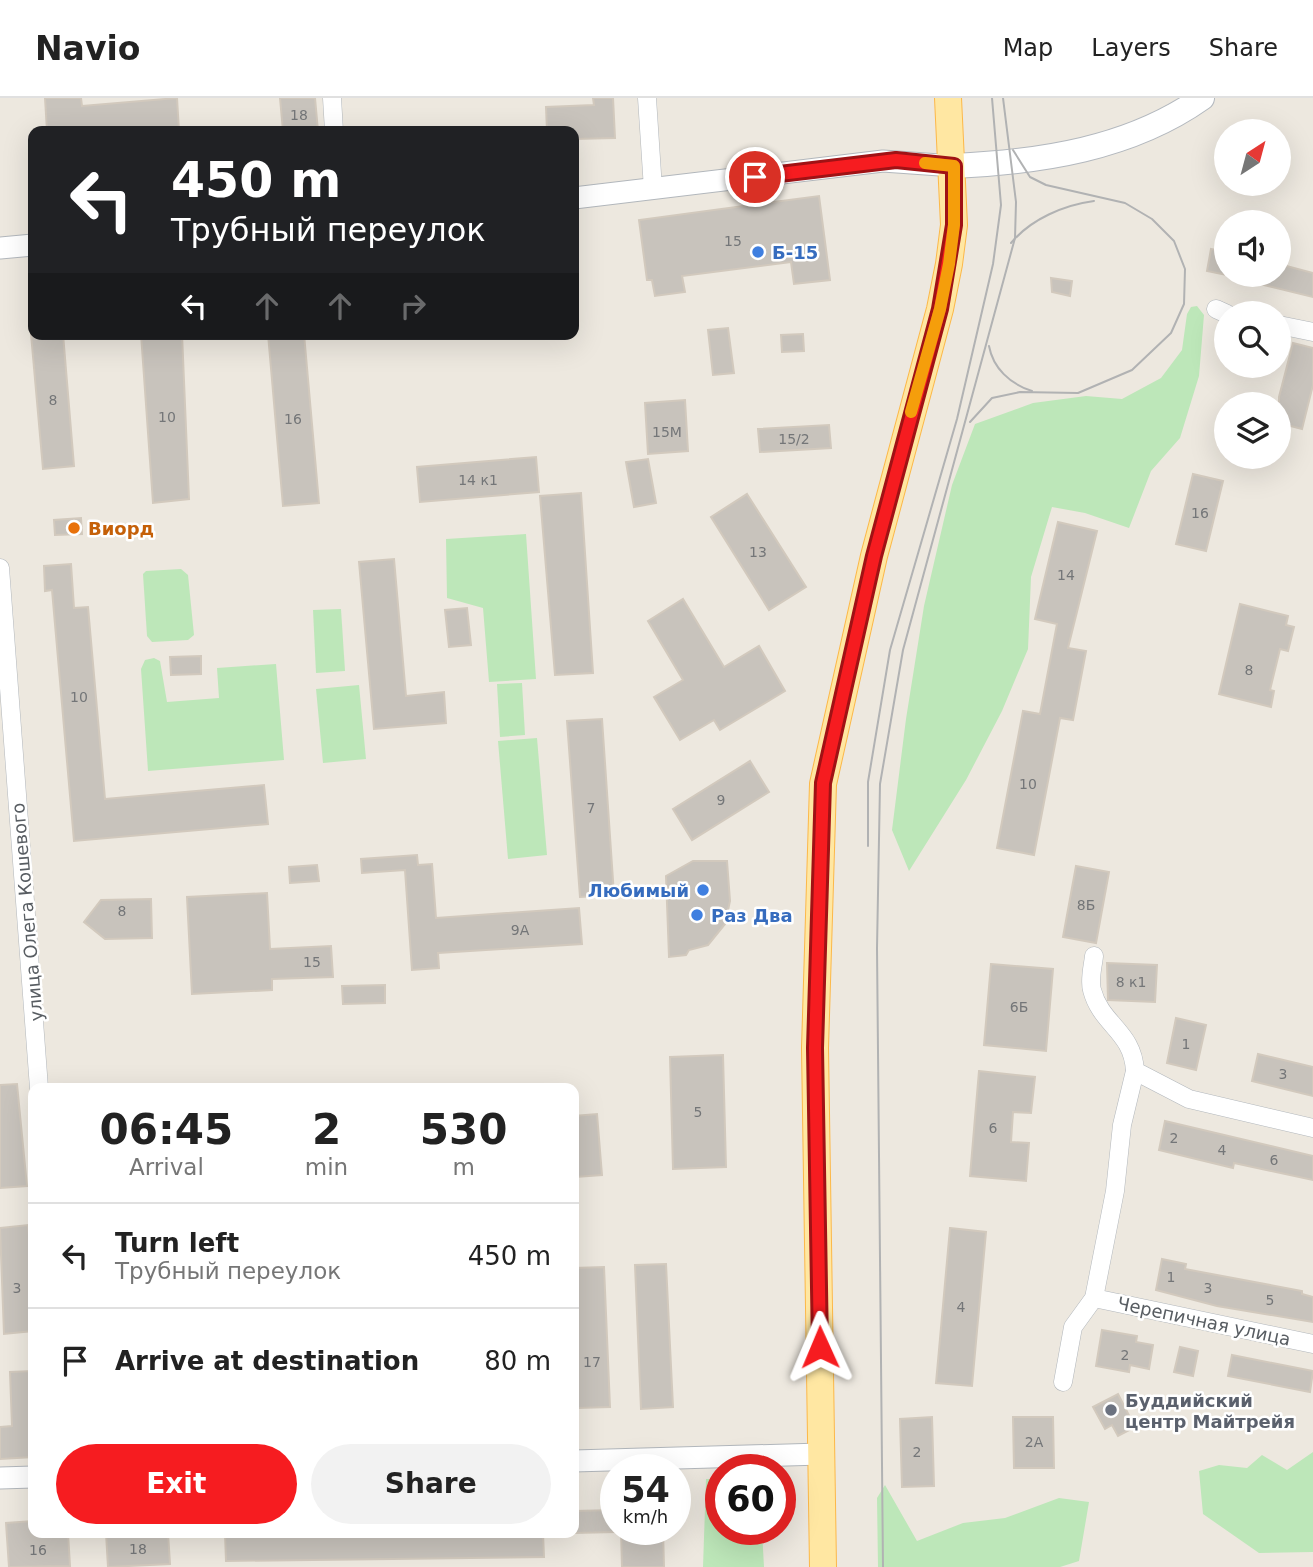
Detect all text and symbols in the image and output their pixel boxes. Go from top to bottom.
text: Navio [35,29,140,68]
text: Map [1003,34,1053,62]
text: Layers [1091,34,1171,62]
text: Share [1209,34,1278,62]
house number: 18 [290,107,308,123]
north arrow [1214,119,1292,196]
map controls [1214,119,1291,469]
pin [725,147,785,207]
text: 450 m [171,152,341,209]
icon: left [56,154,147,245]
icon: arrive [736,158,774,196]
button: sound [1214,210,1291,287]
text: Трубный переулок [171,211,486,249]
house number: 15 [724,233,742,249]
place label: Б-15 [772,242,818,263]
marker: Б-15 [750,244,766,260]
icon: left [175,287,213,325]
icon: ahead [248,287,286,325]
icon: ahead [321,287,359,325]
icon: right [394,287,432,325]
button: search [1214,301,1291,378]
house number: 8 [49,392,57,408]
button: layers [1214,392,1291,469]
house number: 10 [158,409,176,425]
house number: 16 [284,411,302,427]
house number: 15М [652,424,682,440]
house number: 15/2 [778,431,810,447]
house number: 14 к1 [458,472,498,488]
house number: 16 [1191,505,1209,521]
place label: Виорд [88,518,154,539]
marker: Виорд [66,520,82,536]
house number: 13 [749,544,767,560]
house number: 14 [1057,567,1075,583]
house number: 8 [1245,662,1253,678]
house number: 10 [70,689,88,705]
house number: 10 [1019,776,1037,792]
house number: 9 [717,792,725,808]
house number: 7 [587,800,595,816]
street label: улица Олега Кошевого [7,802,47,1022]
place label: Любимый [588,880,689,901]
marker: Любимый [695,882,711,898]
house number: 8Б [1077,897,1095,913]
house number: 8 [118,903,126,919]
place label: Раз Два [711,905,793,926]
marker: Раз Два [689,907,705,923]
house number: 9А [511,922,530,938]
house number: 15 [303,954,321,970]
house number: 8 к1 [1116,974,1146,990]
house number: 6Б [1010,999,1028,1015]
house number: 1 [1182,1036,1190,1052]
house number: 3 [1279,1066,1287,1082]
house number: 5 [694,1104,702,1120]
text: 06:45 [100,1105,233,1154]
text: 2 [312,1105,341,1154]
text: 530 [420,1105,507,1154]
house number: 6 [989,1120,998,1136]
house number: 2 [1170,1130,1178,1146]
house number: 4 [1218,1142,1227,1158]
house number: 6 [1270,1152,1279,1168]
text: Arrival [129,1154,204,1180]
text: min [305,1154,348,1180]
text: m [452,1154,475,1180]
text: Turn left [115,1228,239,1258]
icon: left [56,1237,94,1275]
text: 450 m [468,1241,551,1271]
text: Трубный переулок [115,1258,341,1284]
house number: 1 [1167,1269,1175,1285]
house number: 3 [13,1280,21,1296]
house number: 3 [1204,1280,1212,1296]
street label: Черепичная улица [1115,1292,1293,1350]
house number: 5 [1266,1292,1274,1308]
house number: 4 [957,1299,966,1315]
position arrow [783,1310,857,1384]
icon: arrive [56,1342,94,1380]
text: Arrive at destination [115,1346,419,1376]
text: 80 m [484,1346,551,1376]
house number: 2 [1121,1347,1129,1363]
house number: 17 [583,1354,601,1370]
place label: Буддийский центр Майтрейя [1125,1390,1295,1432]
marker: Буддийский центр Майтрейя [1103,1402,1119,1418]
house number: 2А [1025,1434,1044,1450]
button: Exit [56,1444,297,1524]
button: Share [311,1444,551,1524]
house number: 2 [913,1444,921,1460]
speed limit sign: 60 [705,1454,796,1545]
text: 54 [621,1470,670,1510]
text: km/h [623,1506,668,1527]
house number: 18 [129,1541,147,1557]
house number: 16 [29,1542,47,1558]

